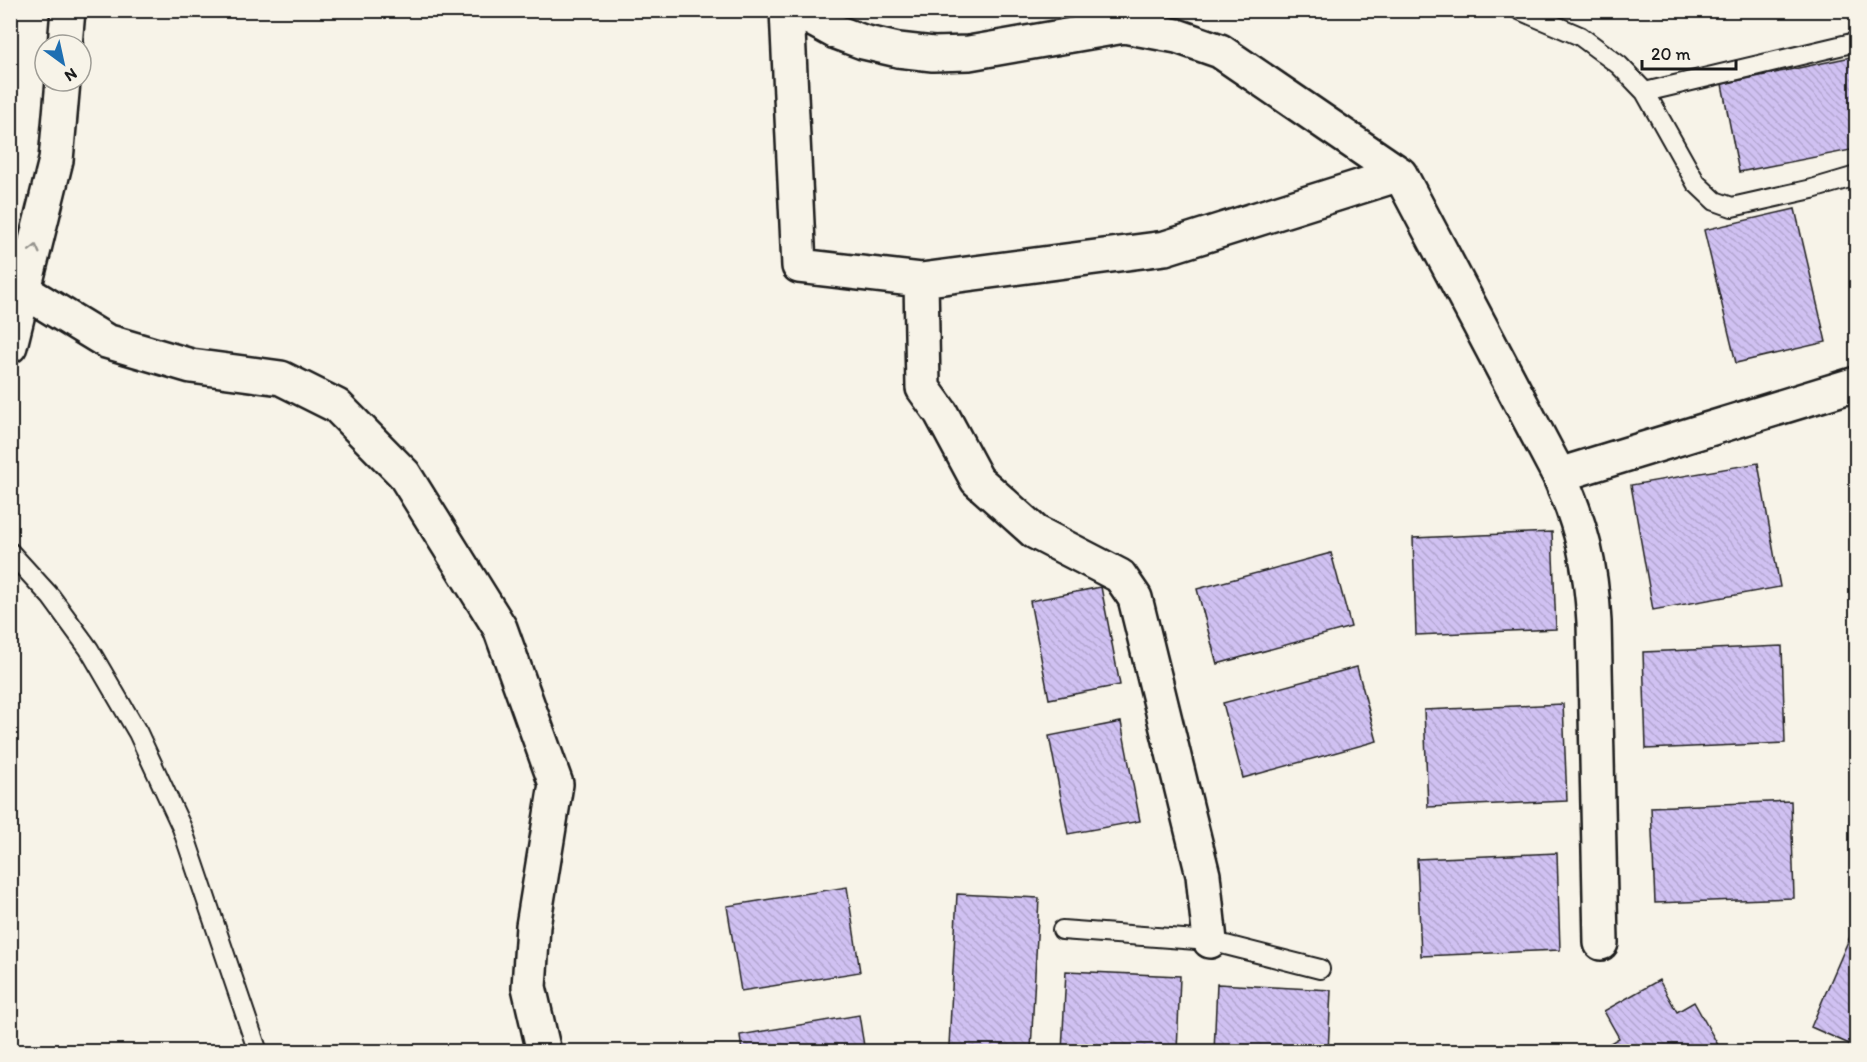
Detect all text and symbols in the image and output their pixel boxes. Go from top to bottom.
north arrow [33,33,93,93]
scale bar [1642,33,1736,71]
text: 20 m [1651,43,1691,65]
text: N [61,64,81,86]
one-way arrow [27,244,40,254]

